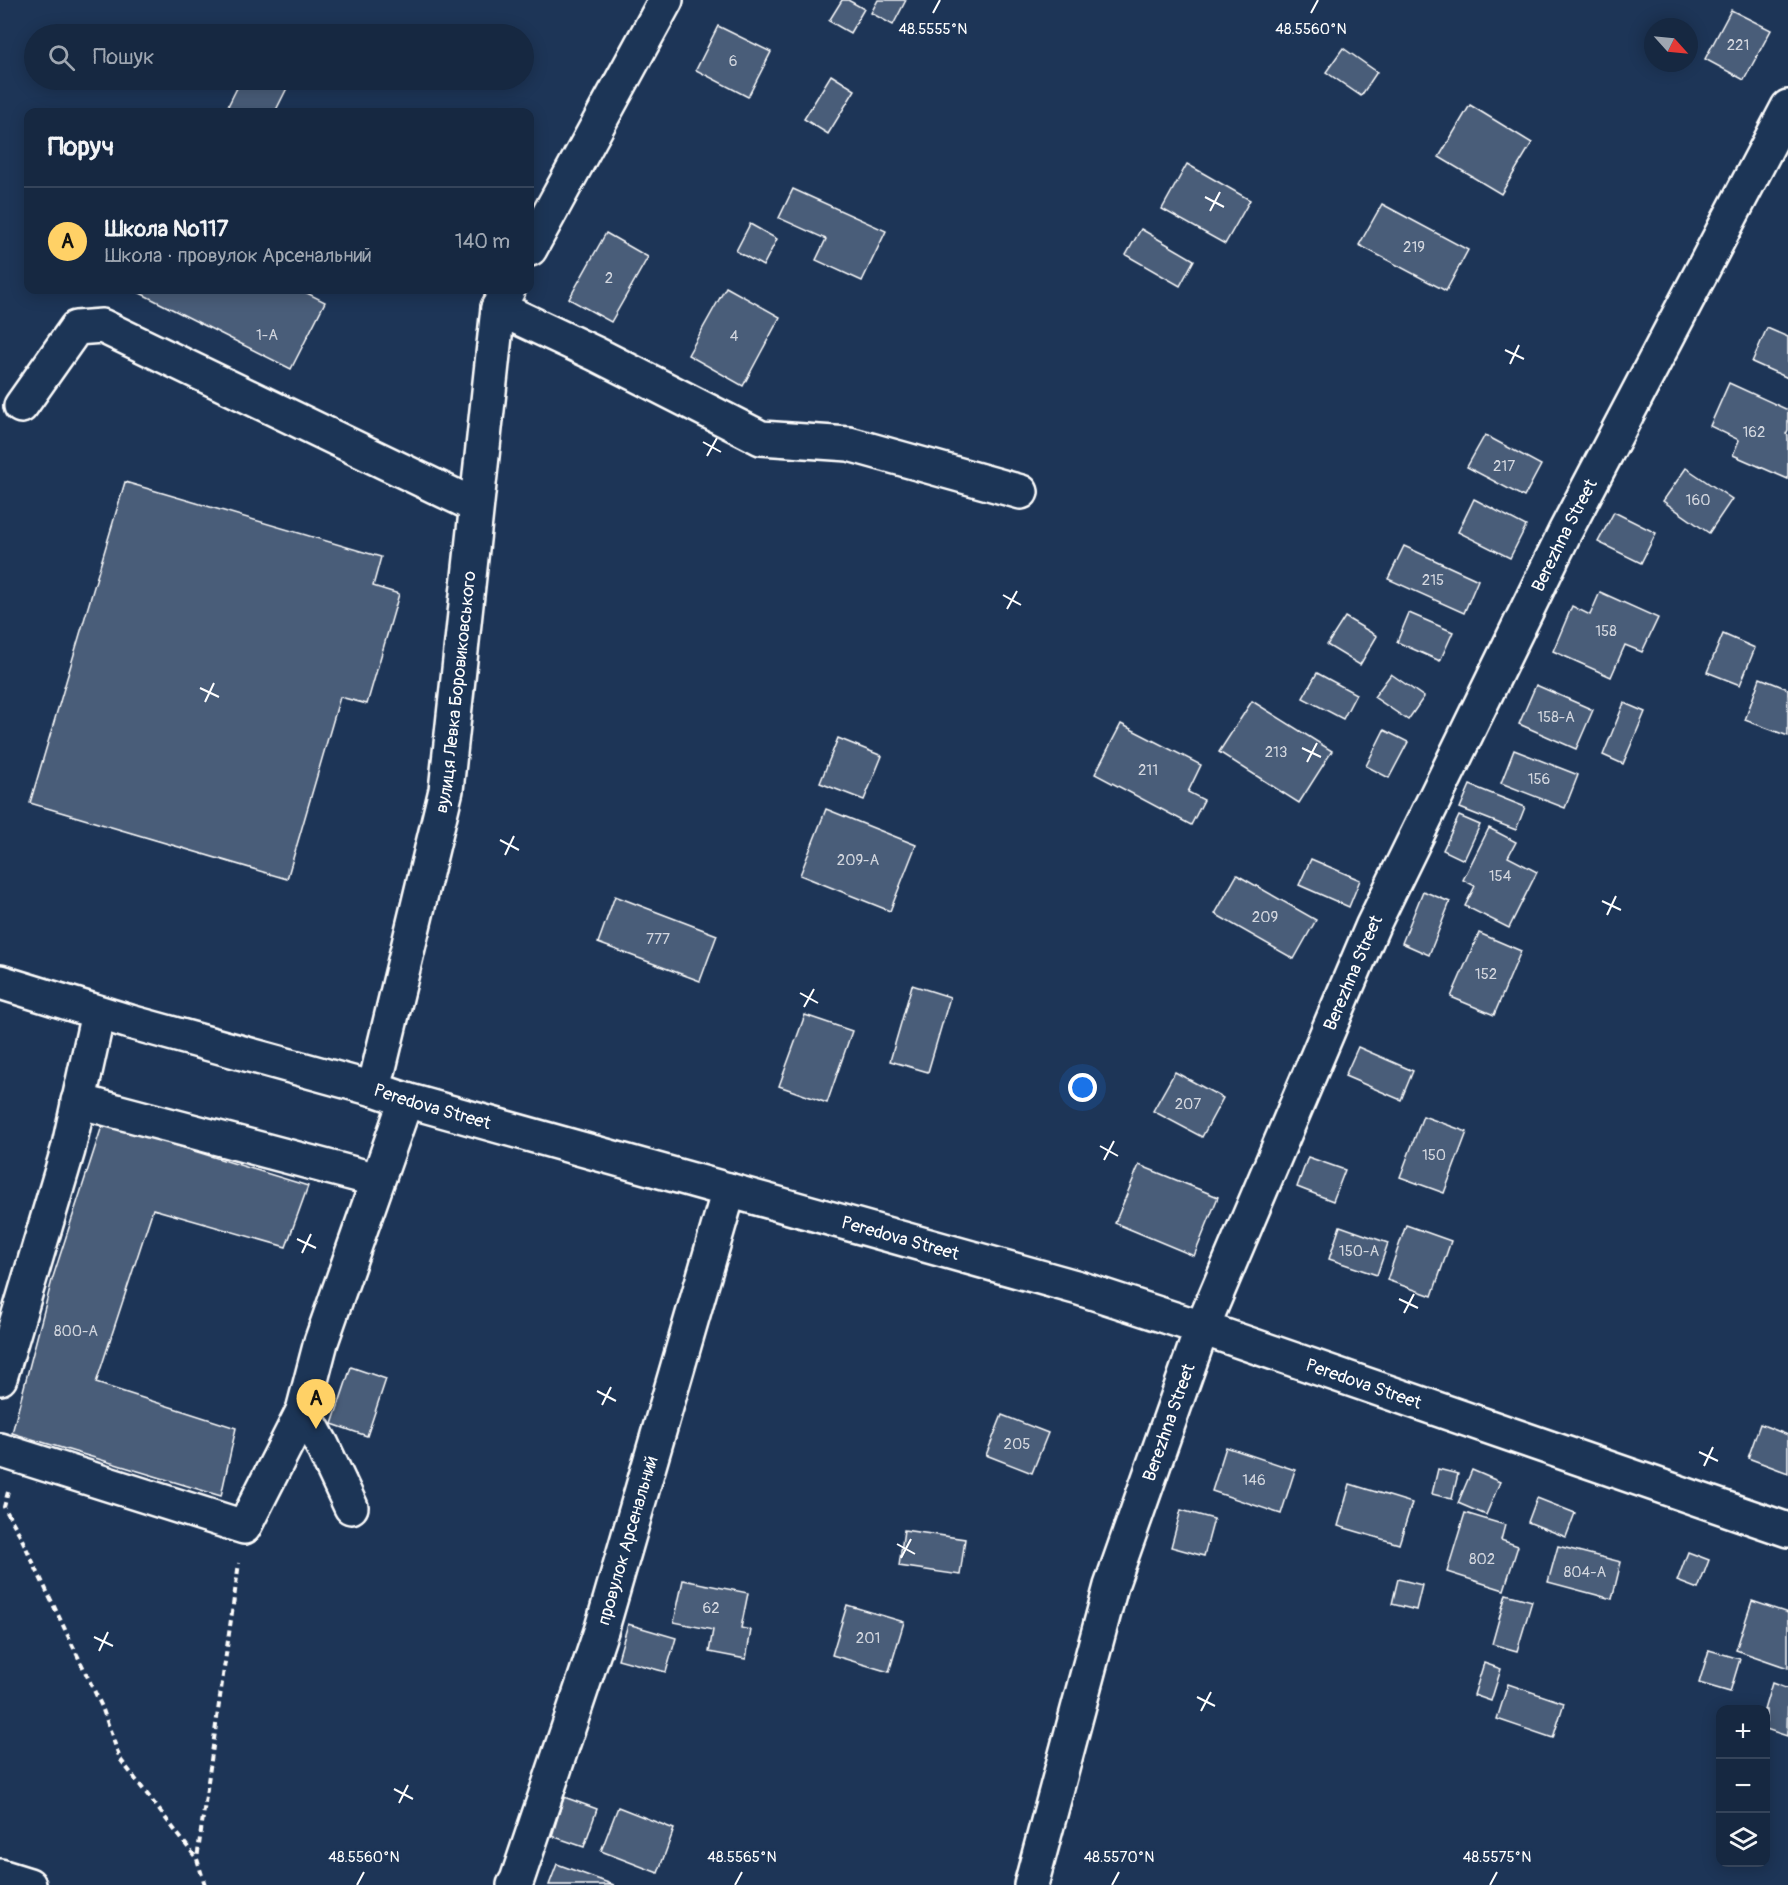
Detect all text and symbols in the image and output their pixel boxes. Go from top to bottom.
north arrow [1644,18,1698,72]
text: 48.5555°N [899,20,967,39]
text: 48.5560°N [1275,20,1347,39]
search box [24,24,534,90]
house number: 221 [1727,36,1749,55]
icon: search [45,41,78,74]
text: Пошук [93,43,154,71]
house number: 6 [729,52,737,71]
text: Поруч [48,131,114,163]
text: Школа №117 [105,215,228,243]
text: A [61,229,74,254]
text: 140 m [455,229,510,254]
house number: 219 [1403,238,1425,257]
text: Школа · провулок Арсенальний [105,243,372,268]
house number: 2 [605,269,613,288]
house number: 1-А [256,326,278,345]
house number: 4 [730,327,739,346]
house number: 162 [1743,423,1765,442]
house number: 217 [1493,457,1515,476]
street label: Berezhna Street [1526,474,1603,595]
house number: 160 [1686,491,1710,510]
street label: вулиця Левка Боровиковського [429,570,481,815]
house number: 215 [1422,571,1444,590]
house number: 158 [1595,622,1617,641]
house number: 158-А [1537,708,1575,727]
house number: 213 [1265,743,1287,762]
house number: 211 [1138,761,1158,780]
house number: 156 [1528,770,1550,789]
house number: 209-А [837,851,880,870]
house number: 154 [1489,867,1512,886]
house number: 209 [1252,908,1278,927]
street label: Berezhna Street [1318,911,1388,1034]
house number: 777 [646,930,670,949]
house number: 152 [1475,965,1497,984]
your location [1068,1073,1097,1102]
street label: Peredova Street [371,1078,494,1135]
house number: 207 [1175,1095,1201,1114]
house number: 150 [1422,1146,1446,1165]
street label: Peredova Street [839,1211,962,1266]
house number: 150-А [1339,1242,1379,1261]
house number: 800-А [54,1322,98,1341]
street label: Peredova Street [1303,1353,1425,1415]
street label: Berezhna Street [1137,1360,1200,1484]
pin: A [296,1380,336,1429]
house number: 205 [1004,1435,1030,1454]
street label: провулок Арсенальний [592,1453,663,1628]
house number: 146 [1242,1471,1266,1490]
house number: 802 [1469,1550,1495,1569]
house number: 804-А [1564,1563,1607,1582]
house number: 62 [702,1599,720,1618]
house number: 201 [856,1629,880,1648]
map controls [1716,1705,1770,1867]
button: + [1716,1705,1770,1759]
button: − [1716,1759,1770,1813]
button: layers [1716,1813,1770,1867]
text: 48.5560°N [328,1848,400,1867]
text: 48.5565°N [707,1848,777,1867]
text: 48.5570°N [1084,1848,1154,1867]
text: 48.5575°N [1463,1848,1531,1867]

